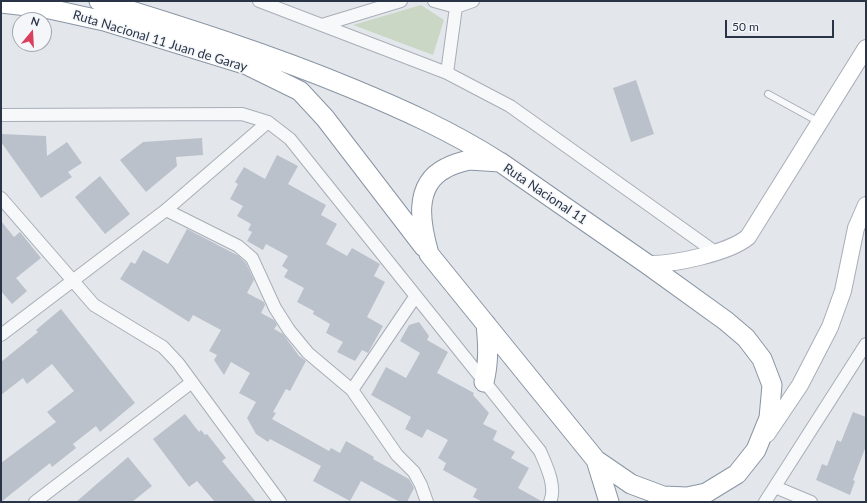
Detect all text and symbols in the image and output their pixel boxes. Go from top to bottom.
street label: Ruta Nacional 11 Juan de Garay [71,7,249,75]
north arrow [12,12,52,52]
scale bar [727,12,836,38]
text: N [30,14,42,29]
text: 50 m [732,19,759,34]
street label: Ruta Nacional 11 [500,160,590,228]

